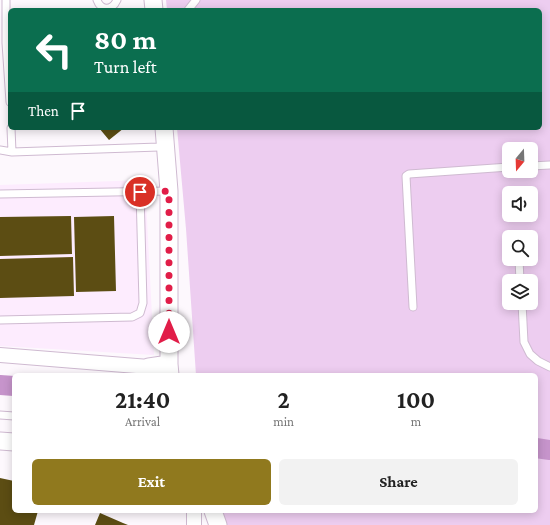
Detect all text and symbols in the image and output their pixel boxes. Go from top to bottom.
icon: left [28,24,80,76]
text: 80 m [94,24,156,55]
text: Turn left [94,57,157,77]
icon: arrive [67,100,89,122]
text: Then [28,103,59,119]
north arrow [502,142,538,178]
map controls [502,142,538,310]
pin [123,175,157,209]
icon: arrive [129,181,151,203]
button: sound [502,186,538,222]
button: search [502,230,538,266]
button: layers [502,274,538,310]
position arrow [148,311,190,353]
text: 21:40 [115,386,170,413]
text: 2 [277,386,290,413]
text: 100 [397,386,435,413]
text: Arrival [125,414,160,429]
text: min [273,414,294,429]
text: m [411,414,421,429]
button: Exit [32,459,271,505]
button: Share [279,459,518,505]

